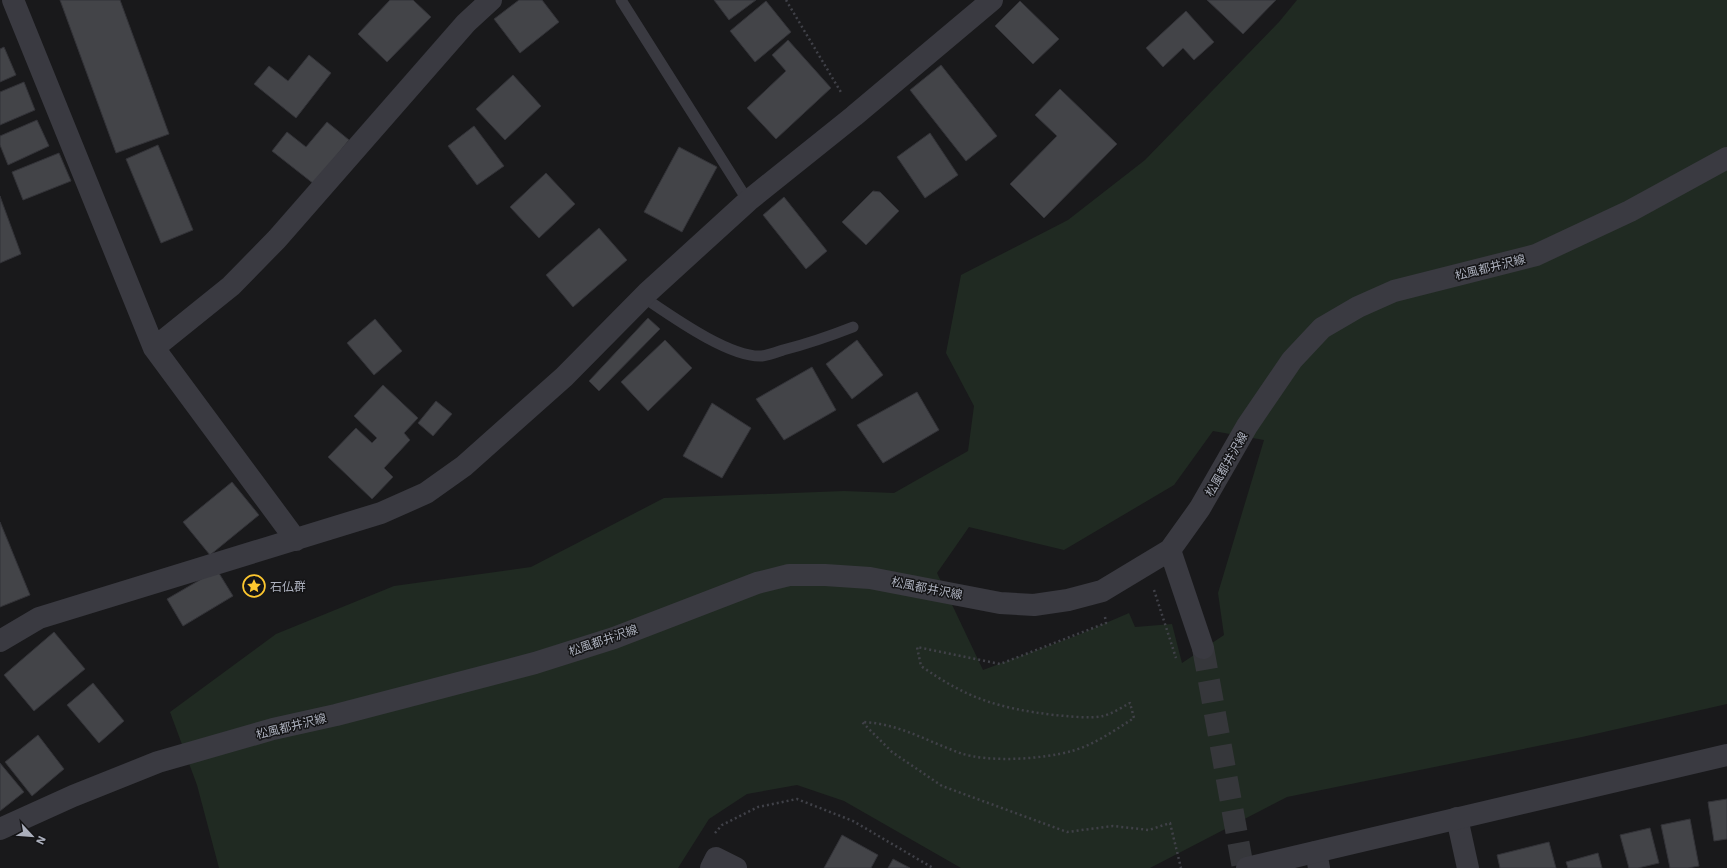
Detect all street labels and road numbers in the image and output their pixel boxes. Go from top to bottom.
street label: 松風都井沢線 [1453,251,1527,283]
street label: 松風都井沢線 [1202,429,1250,499]
street label: 松風都井沢線 [890,574,964,602]
street label: 松風都井沢線 [567,621,639,659]
street label: 松風都井沢線 [254,710,328,742]

